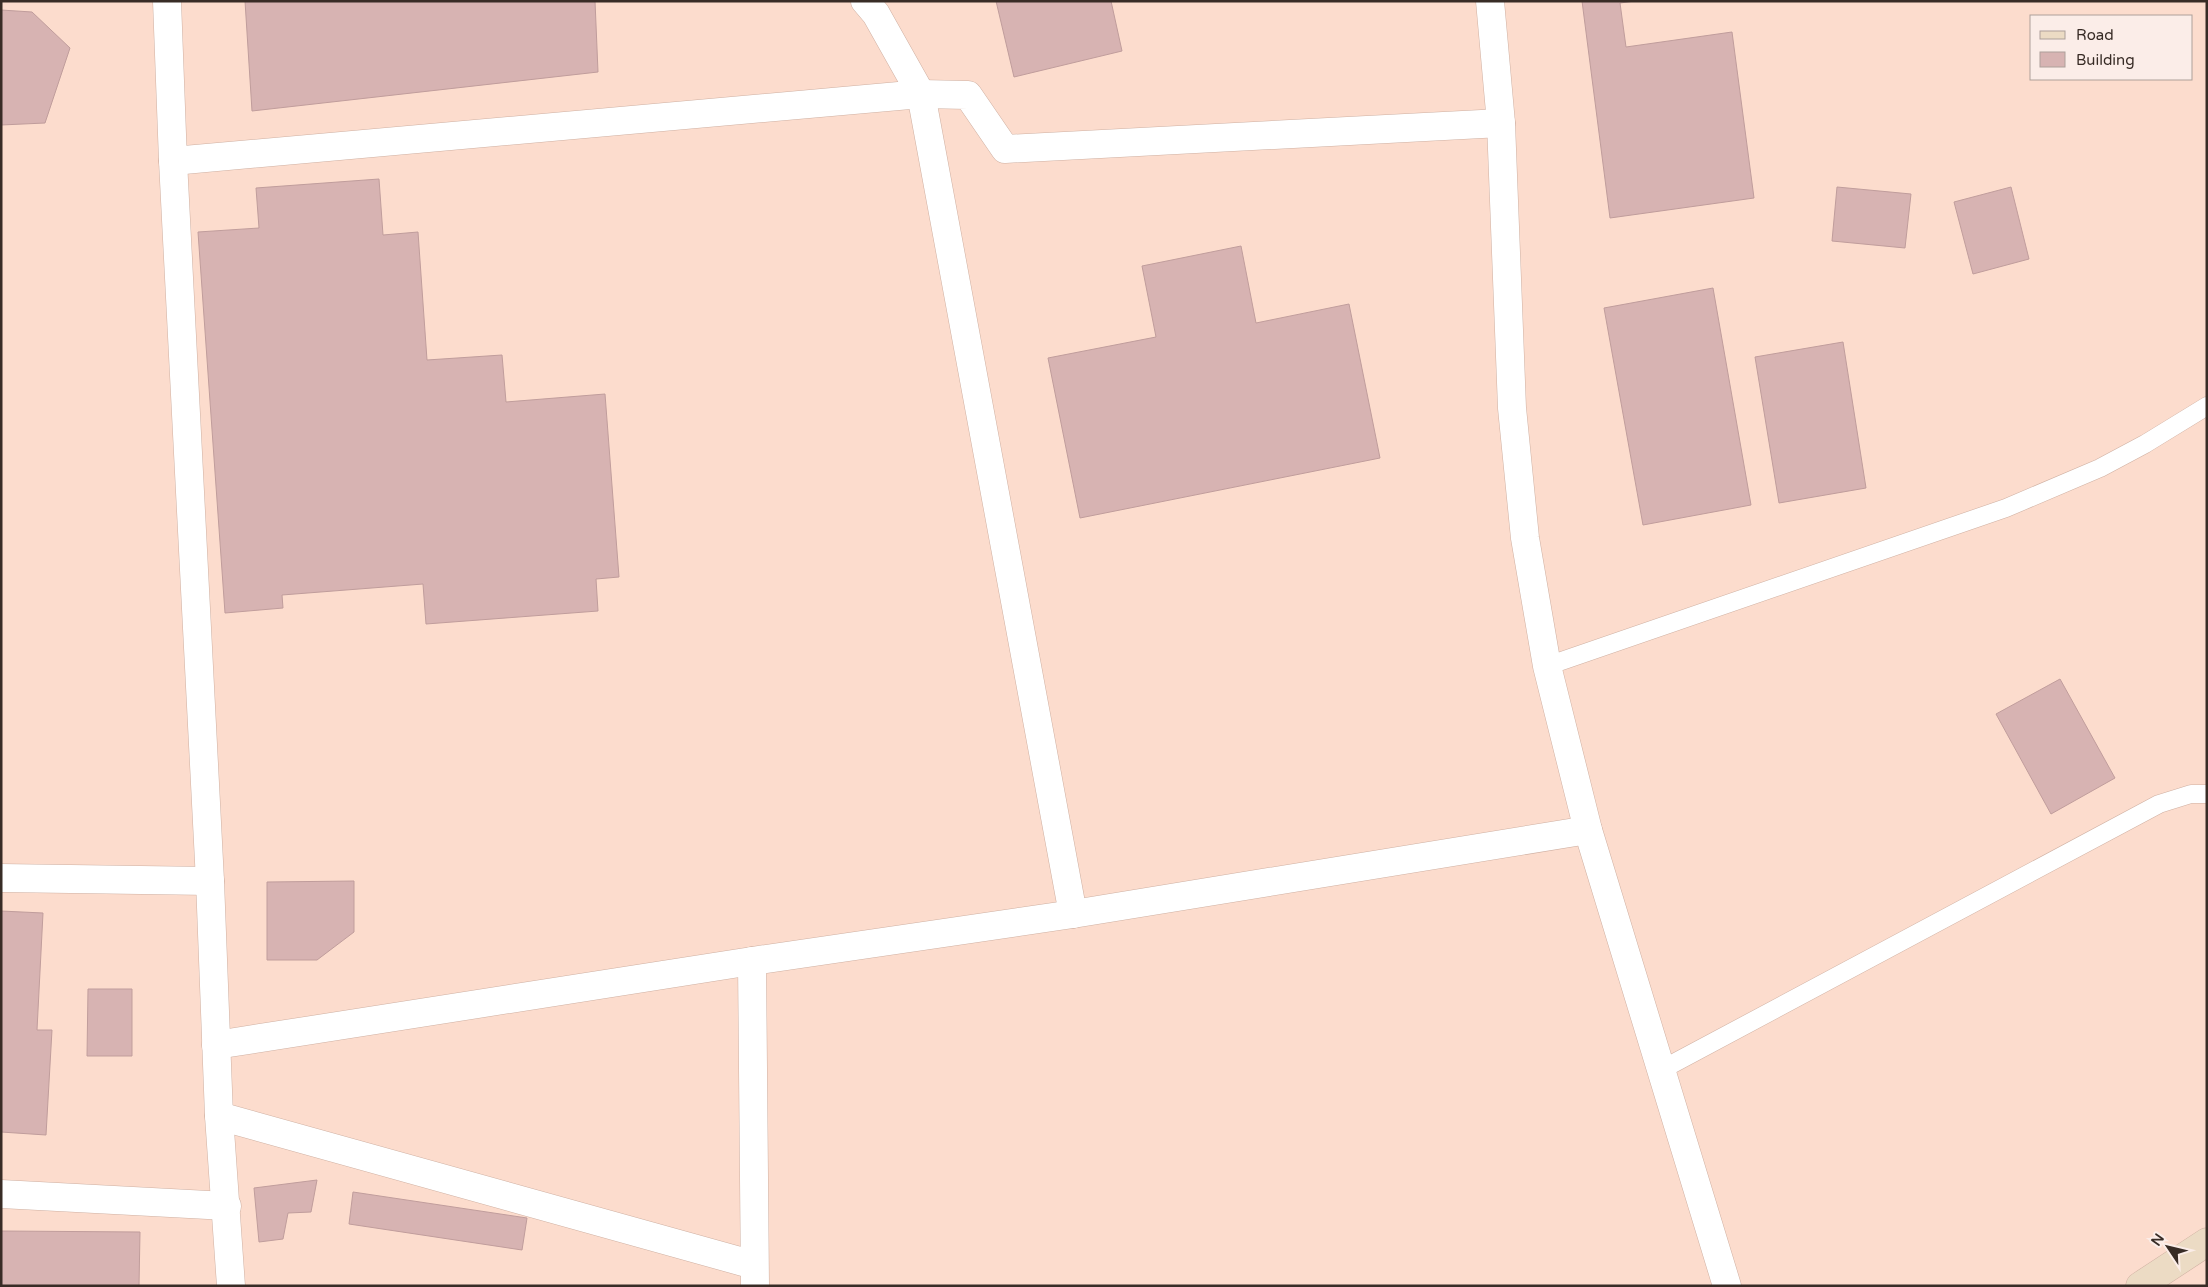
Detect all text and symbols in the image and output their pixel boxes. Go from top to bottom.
legend [2030,15,2193,80]
text: Road [2076,26,2114,44]
text: Building [2076,51,2135,69]
north arrow [2143,1222,2193,1272]
text: N [2148,1230,2168,1249]

